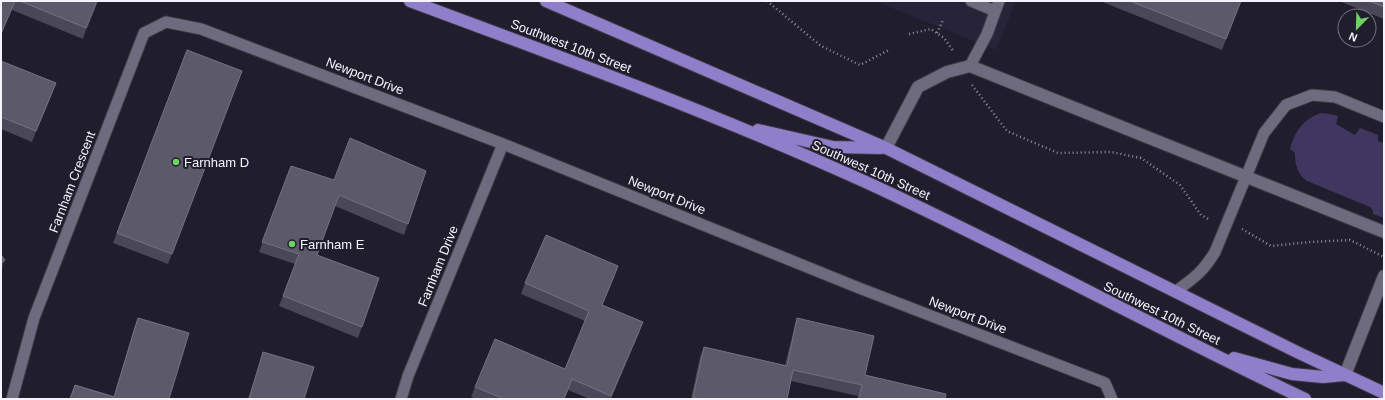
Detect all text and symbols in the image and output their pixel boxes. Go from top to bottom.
north arrow [1337,8,1377,48]
street label: Southwest 10th Street [509,16,634,76]
text: N [1347,30,1359,44]
street label: Newport Drive [324,54,406,98]
street label: Farnham Crescent [46,129,98,235]
street label: Southwest 10th Street [810,137,933,203]
place label: Farnham D [184,155,249,170]
marker: Farnham D [171,157,181,167]
street label: Newport Drive [626,173,708,217]
street label: Farnham Drive [415,223,461,309]
place label: Farnham E [300,237,365,252]
marker: Farnham E [287,239,297,249]
street label: Southwest 10th Street [1101,278,1223,348]
street label: Newport Drive [927,293,1009,337]

